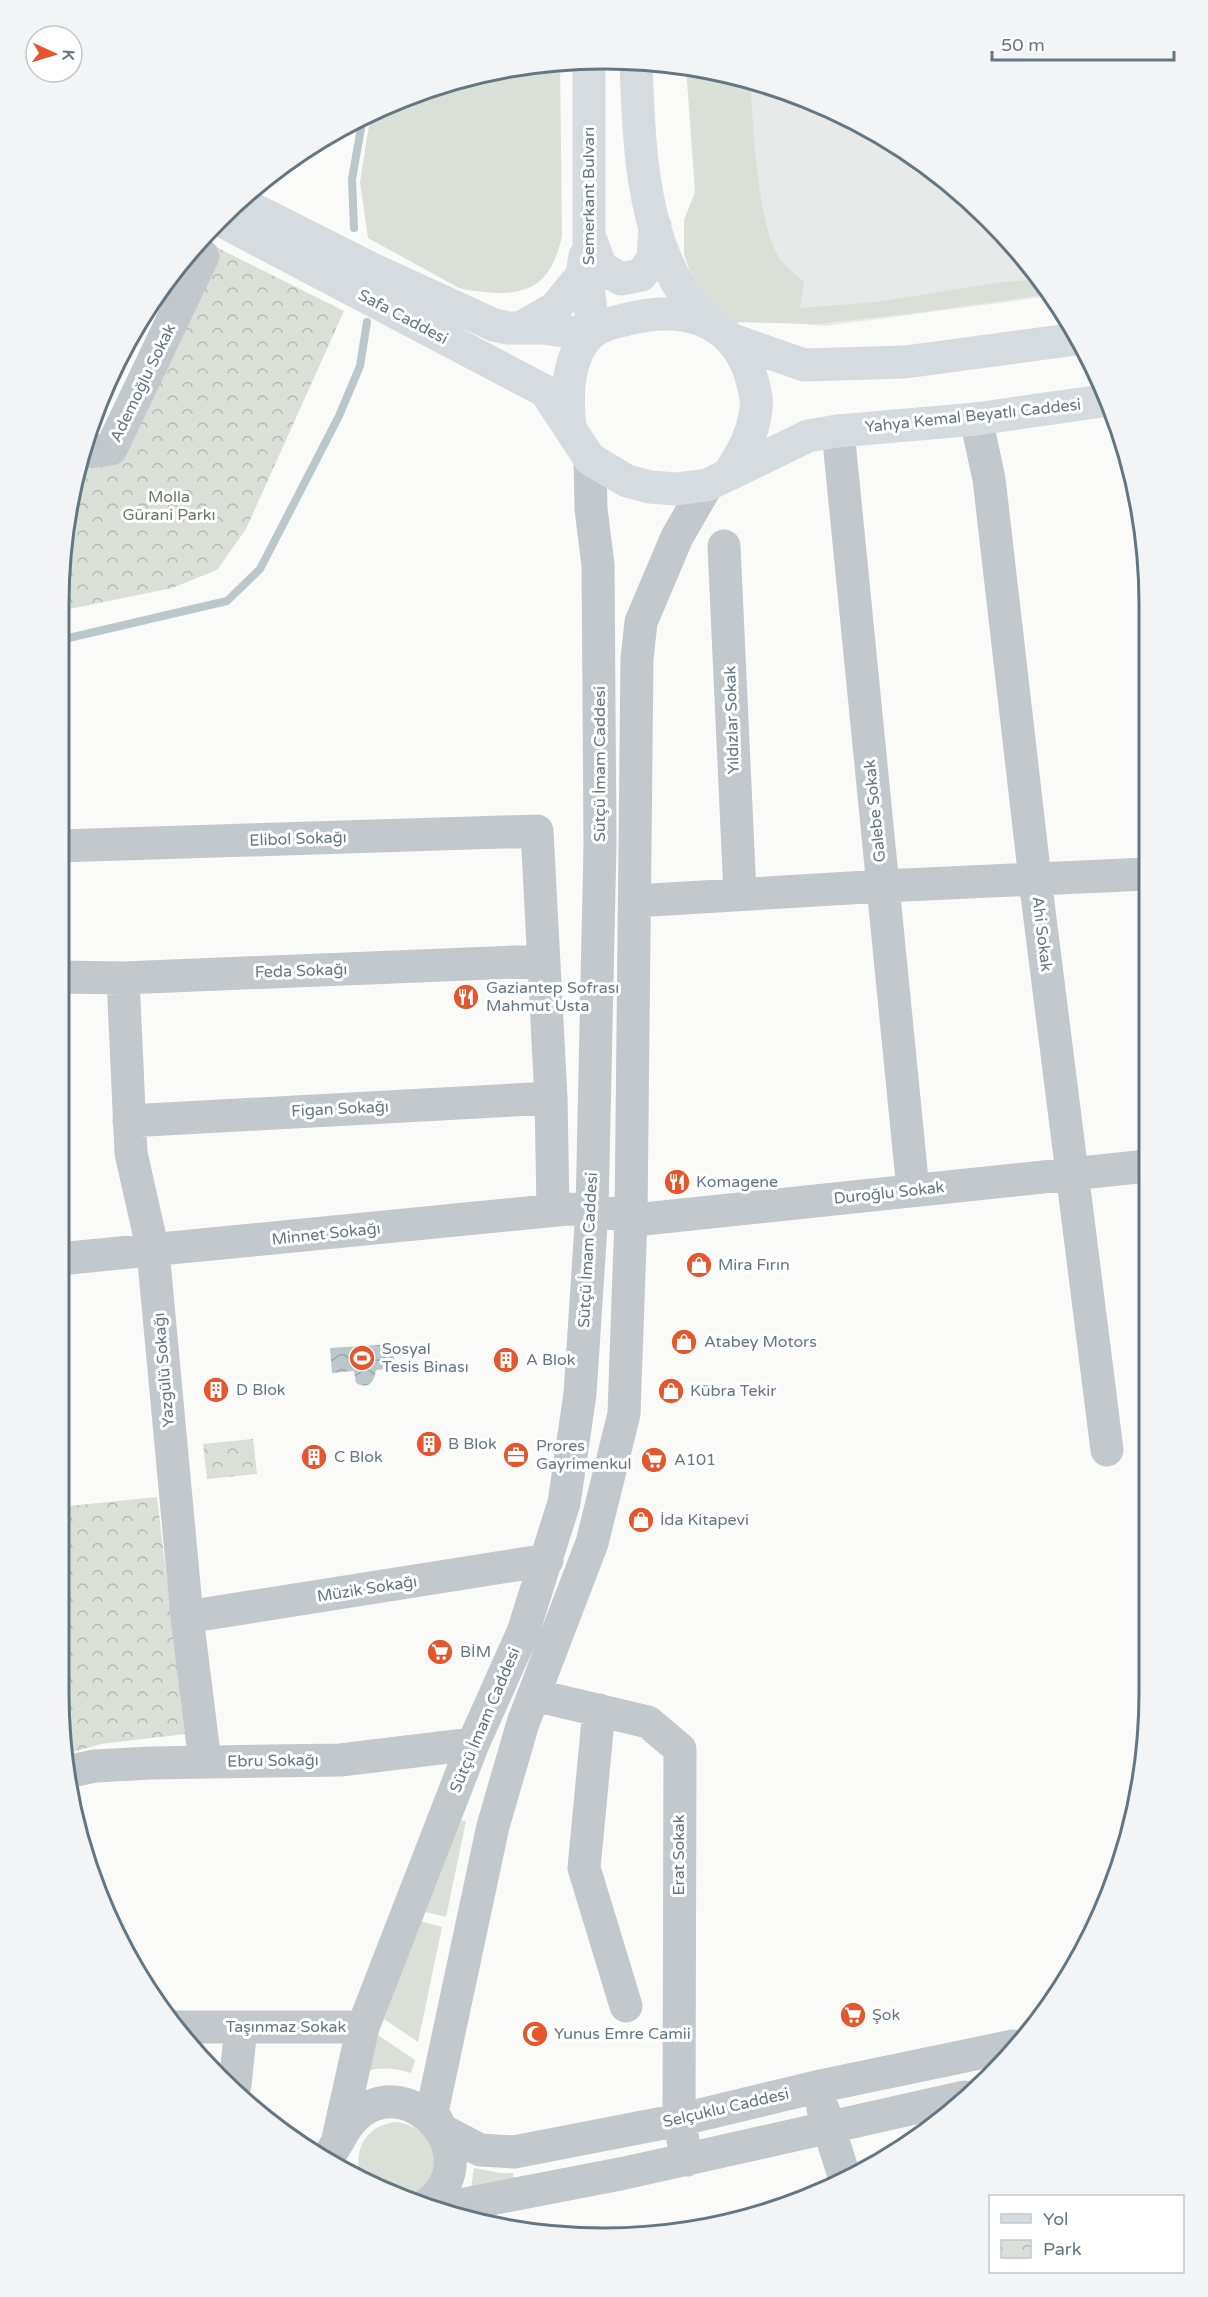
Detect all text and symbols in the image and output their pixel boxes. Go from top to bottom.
north arrow [24,24,84,84]
scale bar [992,24,1174,62]
text: 50 m [1001,34,1045,56]
text: K [58,49,78,61]
street label: Semerkant Bulvarı [579,127,599,265]
street label: Safa Caddesi [355,285,451,349]
street label: Ademoğlu Sokak [106,320,180,445]
street label: Yahya Kemal Beyatlı Caddesi [864,395,1082,437]
park label: Molla Gürani Parkı [122,487,216,525]
street label: Yıldızlar Sokak [720,665,744,774]
street label: Sütçü İmam Caddesi [590,686,610,842]
street label: Galebe Sokak [860,758,890,863]
street label: Elibol Sokağı [249,827,347,851]
street label: Ahi Sokak [1027,895,1057,973]
street label: Feda Sokağı [254,959,348,983]
place label: Gaziantep Sofrası Mahmut Usta [486,978,619,1016]
restaurant icon: Gaziantep Sofrası Mahmut Usta [451,982,481,1012]
street label: Figan Sokağı [291,1096,389,1122]
restaurant icon: Komagene [662,1167,692,1197]
street label: Sütçü İmam Caddesi [574,1172,602,1328]
place label: Komagene [696,1172,778,1192]
street label: Duroğlu Sokak [833,1177,946,1209]
street label: Minnet Sokağı [271,1218,381,1250]
shop icon: Mira Fırın [684,1250,714,1280]
place label: Mira Fırın [718,1255,790,1275]
street label: Yazgülü Sokağı [149,1312,179,1428]
shop icon: Atabey Motors [669,1327,699,1357]
place label: Atabey Motors [704,1332,817,1352]
place label: Sosyal Tesis Binası [382,1339,469,1377]
sports icon: Sosyal Tesis Binası [347,1343,377,1373]
building icon: A Blok [491,1345,521,1375]
place label: A Blok [526,1350,576,1370]
building icon: D Blok [201,1375,231,1405]
shop icon: Kübra Tekir [656,1376,686,1406]
place label: D Blok [236,1380,286,1400]
place label: Kübra Tekir [690,1381,777,1401]
building icon: B Blok [414,1429,444,1459]
place label: B Blok [448,1434,497,1454]
place label: Prores Gayrimenkul [536,1436,632,1474]
office icon: Prores Gayrimenkul [501,1440,531,1470]
building icon: C Blok [299,1442,329,1472]
supermarket icon: A101 [639,1445,669,1475]
place label: C Blok [334,1447,383,1467]
place label: A101 [674,1450,716,1470]
shop icon: İda Kitapevi [626,1505,656,1535]
place label: İda Kitapevi [660,1510,749,1530]
street label: Müzik Sokağı [316,1571,418,1607]
supermarket icon: BİM [425,1637,455,1667]
place label: BİM [460,1642,491,1662]
street label: Sütçü İmam Caddesi [445,1644,525,1796]
street label: Ebru Sokağı [227,1750,319,1772]
street label: Erat Sokak [669,1814,689,1896]
supermarket icon: Şok [838,2000,868,2030]
place label: Şok [872,2005,901,2025]
street label: Taşınmaz Sokak [226,2017,347,2037]
mosque icon: Yunus Emre Camii [520,2019,550,2049]
place label: Yunus Emre Camii [554,2024,691,2044]
street label: Selçuklu Caddesi [661,2084,791,2132]
legend [989,2195,1184,2273]
text: Yol [1043,2208,1069,2230]
text: Park [1043,2238,1082,2260]

